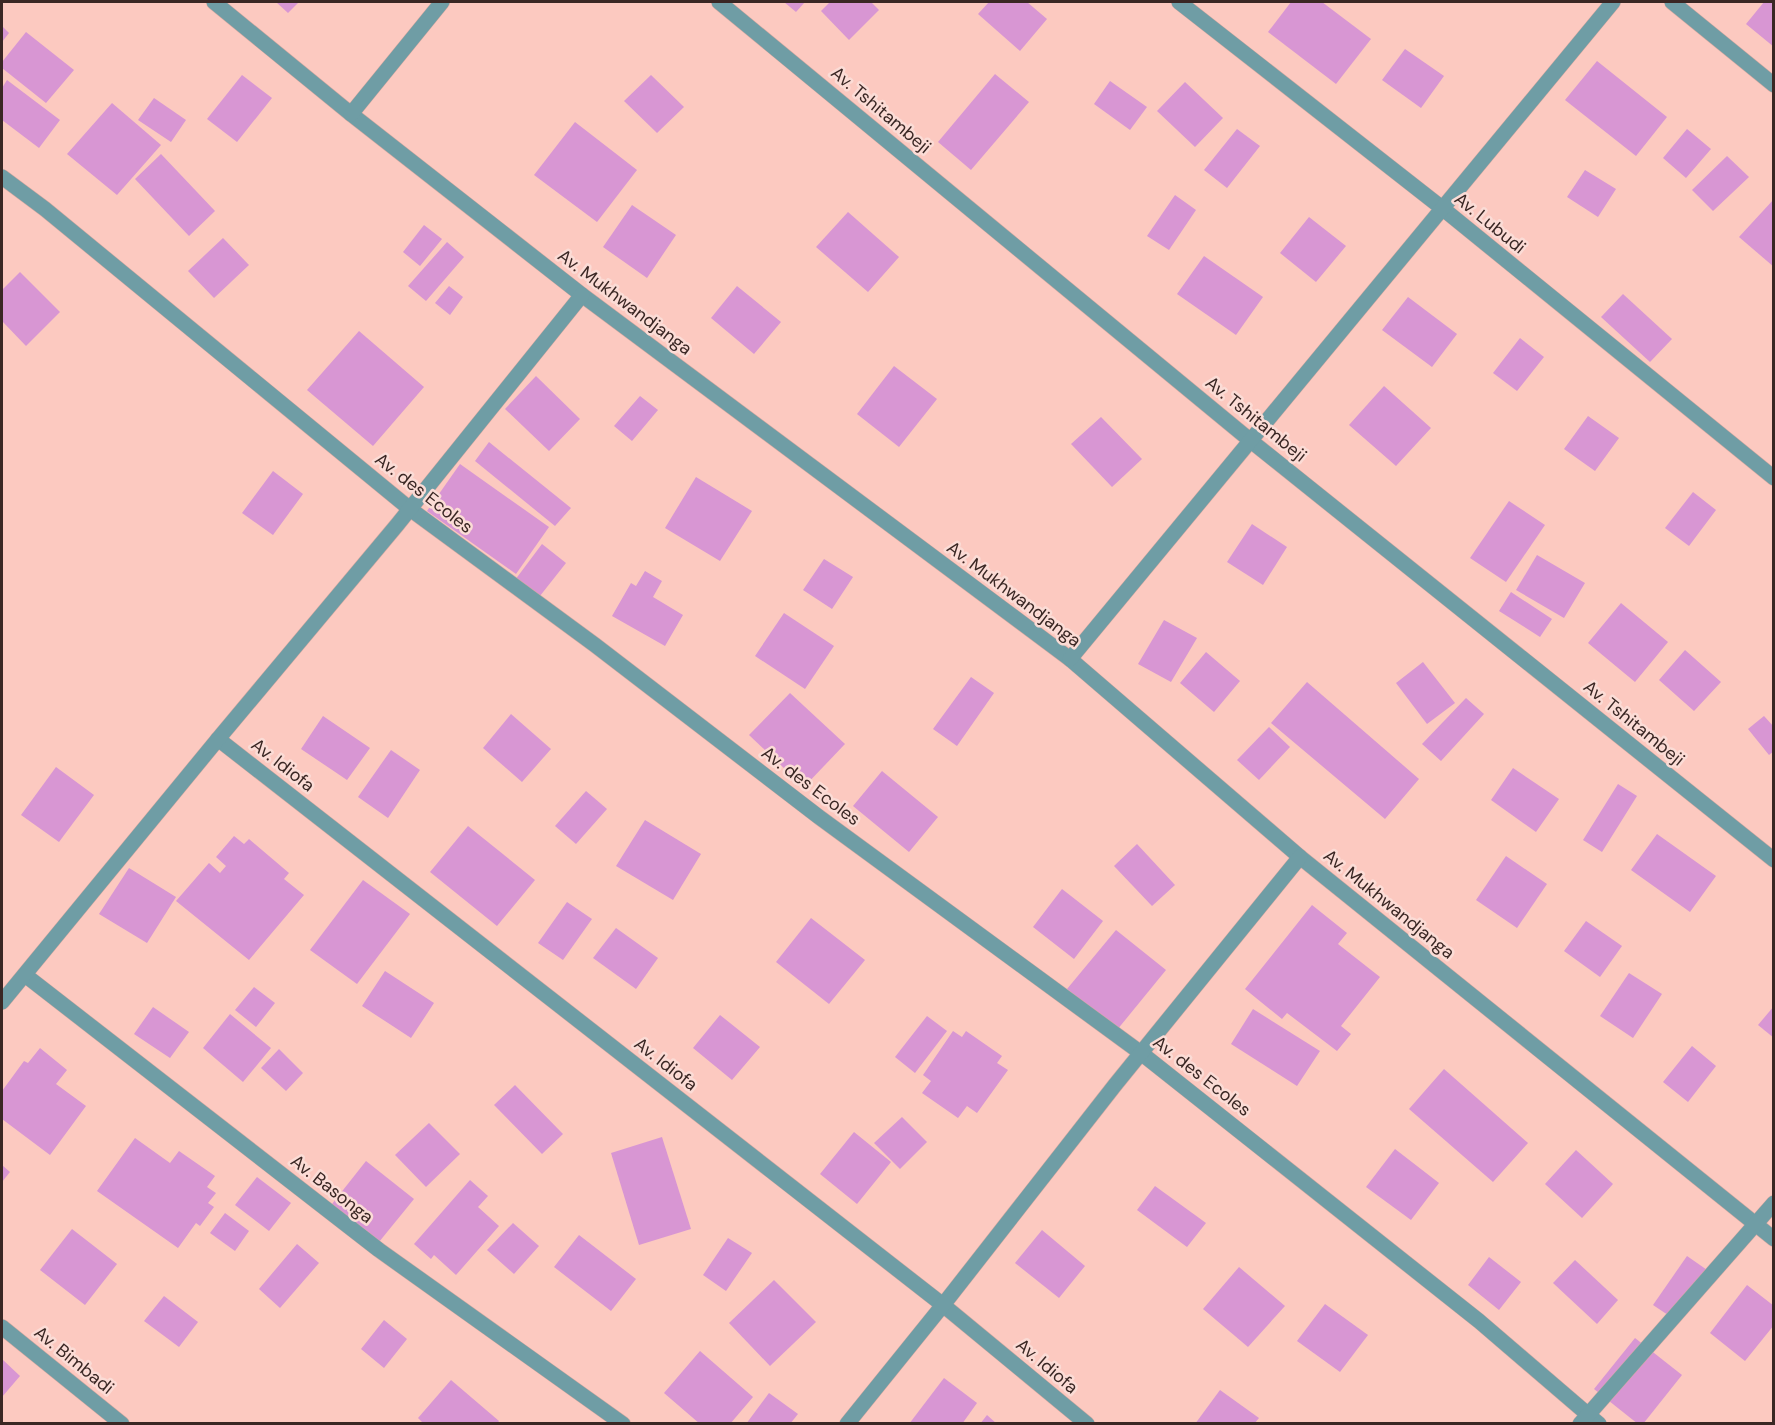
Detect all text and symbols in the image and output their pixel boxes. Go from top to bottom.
street label: Av. Tshitambeji [826,61,936,159]
street label: Av. Lubudi [1449,187,1531,259]
street label: Av. Mukhwandjanga [553,244,697,360]
street label: Av. Tshitambeji [1200,371,1312,467]
street label: Av. des Ecoles [370,447,478,539]
street label: Av. Mukhwandjanga [942,536,1086,652]
street label: Av. Tshitambeji [1578,675,1690,771]
street label: Av. Idiofa [246,733,320,797]
street label: Av. des Ecoles [757,741,865,831]
street label: Av. Mukhwandjanga [1318,844,1460,964]
street label: Av. des Ecoles [1148,1030,1256,1122]
street label: Av. Idiofa [629,1032,703,1096]
street label: Av. Basonga [286,1149,378,1229]
street label: Av. Bimbadi [29,1320,119,1400]
street label: Av. Idiofa [1011,1333,1083,1399]

